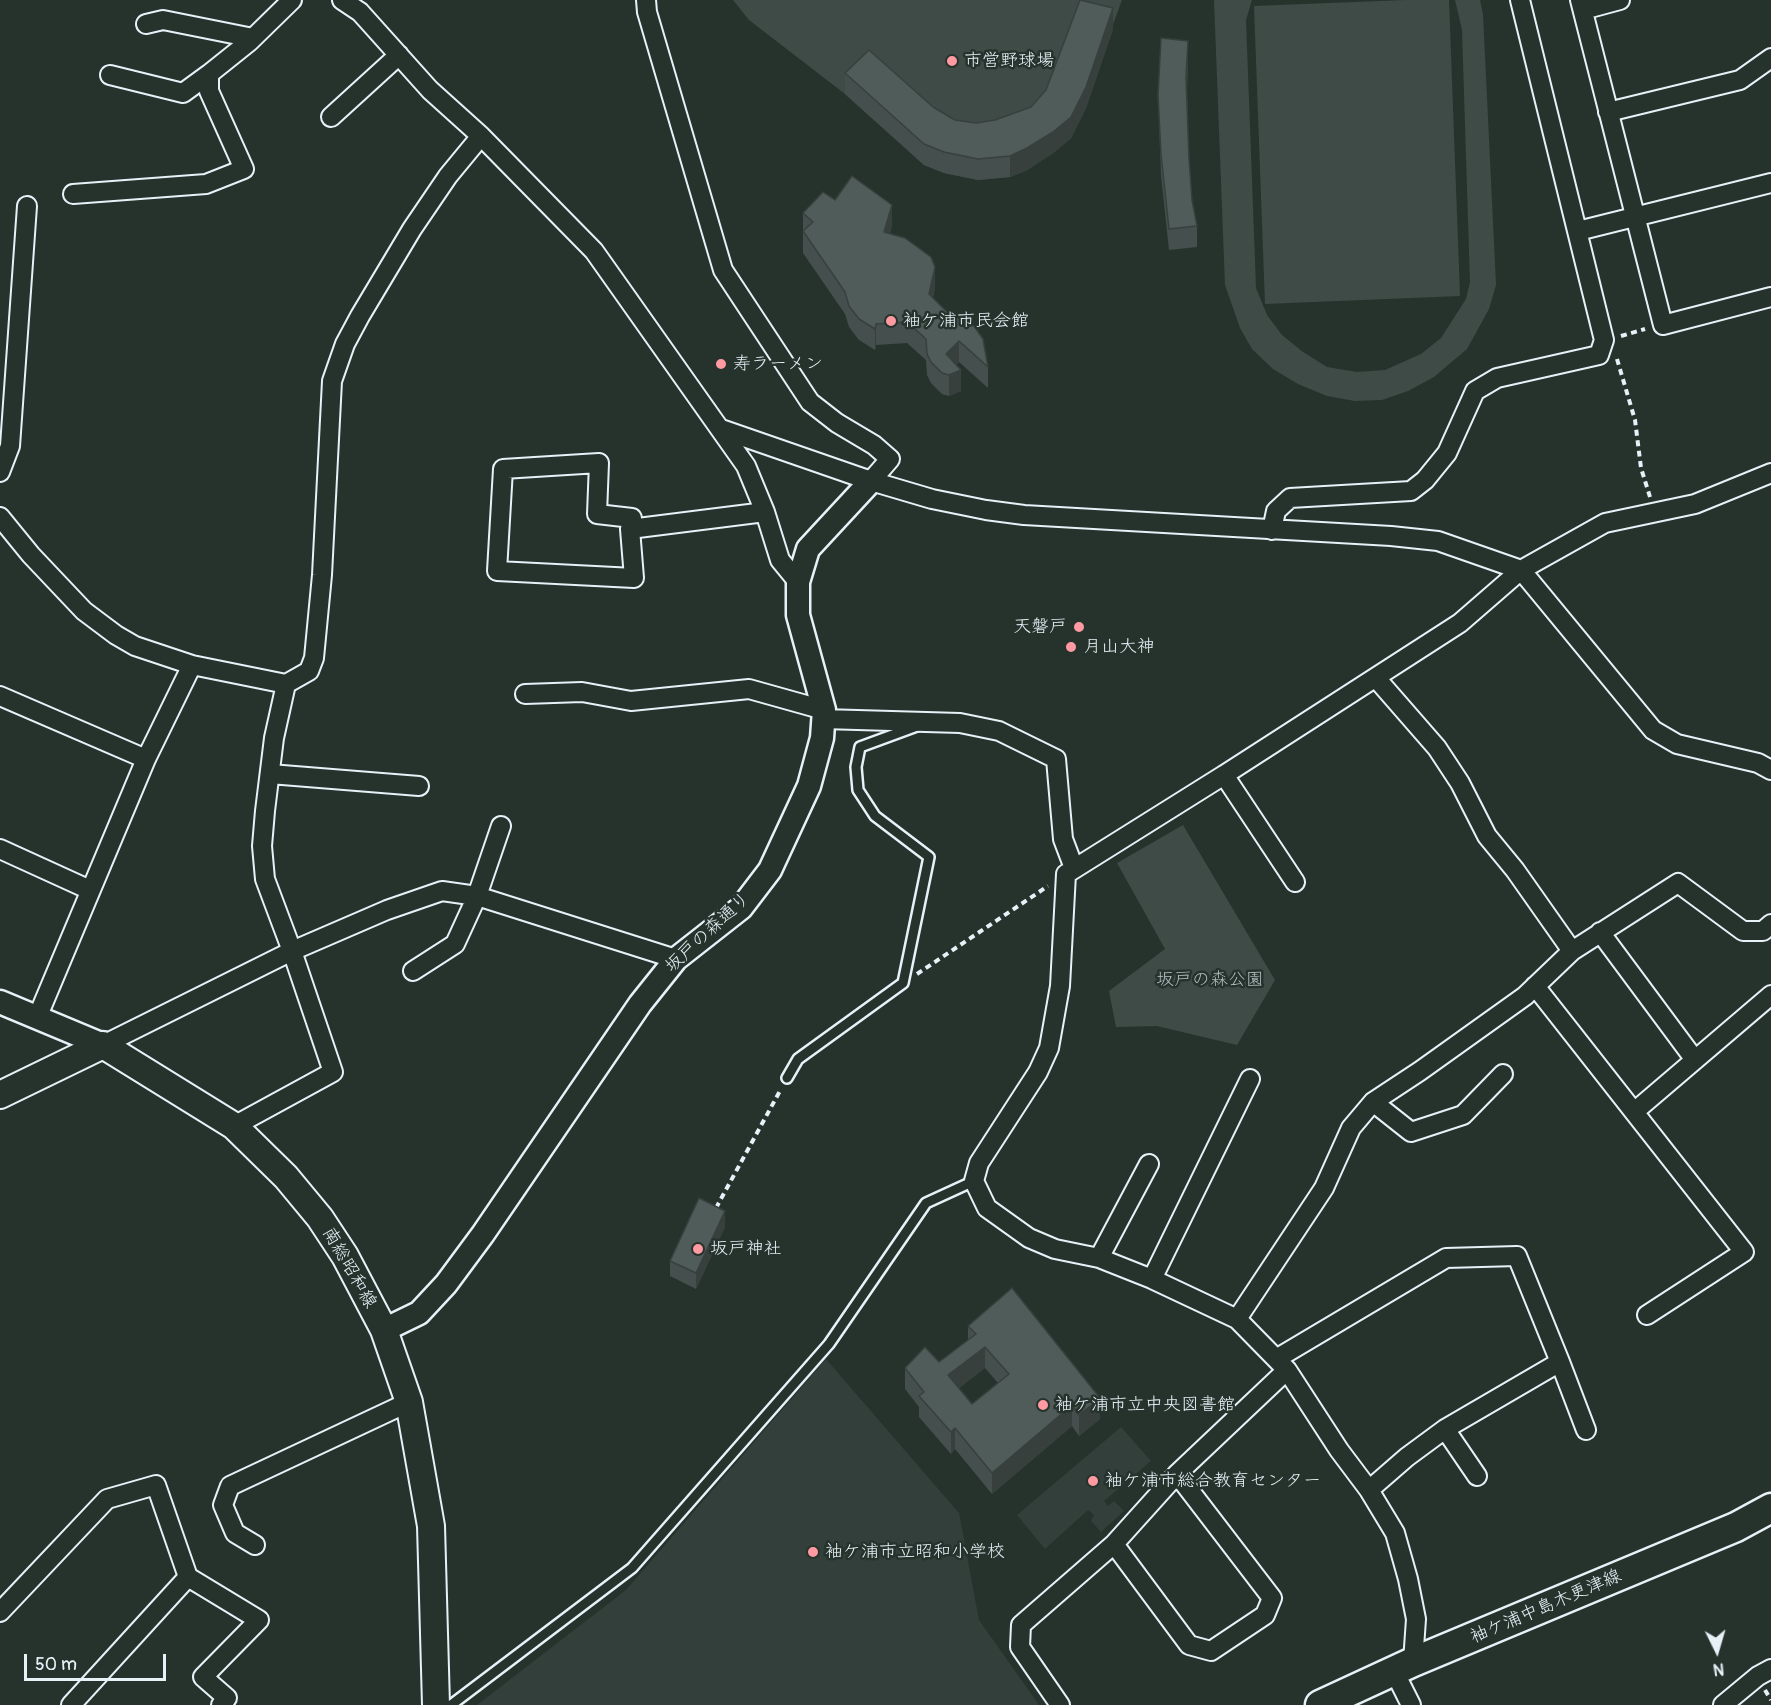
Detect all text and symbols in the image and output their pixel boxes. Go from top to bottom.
place label: 市営野球場 [964,50,1054,72]
marker: 市営野球場 [945,54,959,68]
place label: 袖ケ浦市民会館 [903,310,1029,332]
marker: 袖ケ浦市民会館 [884,314,898,328]
place label: 寿ラーメン [733,353,823,375]
marker: 寿ラーメン [714,357,728,371]
place label: 天磐戸 [1013,616,1067,638]
marker: 天磐戸 [1072,620,1086,634]
place label: 月山大神 [1083,636,1155,658]
marker: 月山大神 [1064,640,1078,654]
street label: 坂戸の森通り [661,888,755,978]
park label: 坂戸の森公園 [1156,969,1264,991]
street label: 南総昭和線 [317,1224,381,1312]
place label: 坂戸神社 [710,1238,782,1260]
marker: 坂戸神社 [691,1242,705,1256]
place label: 袖ケ浦市立中央図書館 [1055,1394,1235,1416]
marker: 袖ケ浦市立中央図書館 [1036,1398,1050,1412]
place label: 袖ケ浦市総合教育センター [1105,1470,1321,1492]
marker: 袖ケ浦市総合教育センター [1086,1474,1100,1488]
place label: 袖ケ浦市立昭和小学校 [825,1541,1005,1563]
marker: 袖ケ浦市立昭和小学校 [806,1545,820,1559]
street label: 袖ケ浦中島木更津線 [1467,1565,1625,1649]
north arrow [1687,1621,1747,1681]
scale bar [27,1642,170,1680]
text: 50 m [35,1653,77,1676]
text: N [1712,1658,1725,1679]

